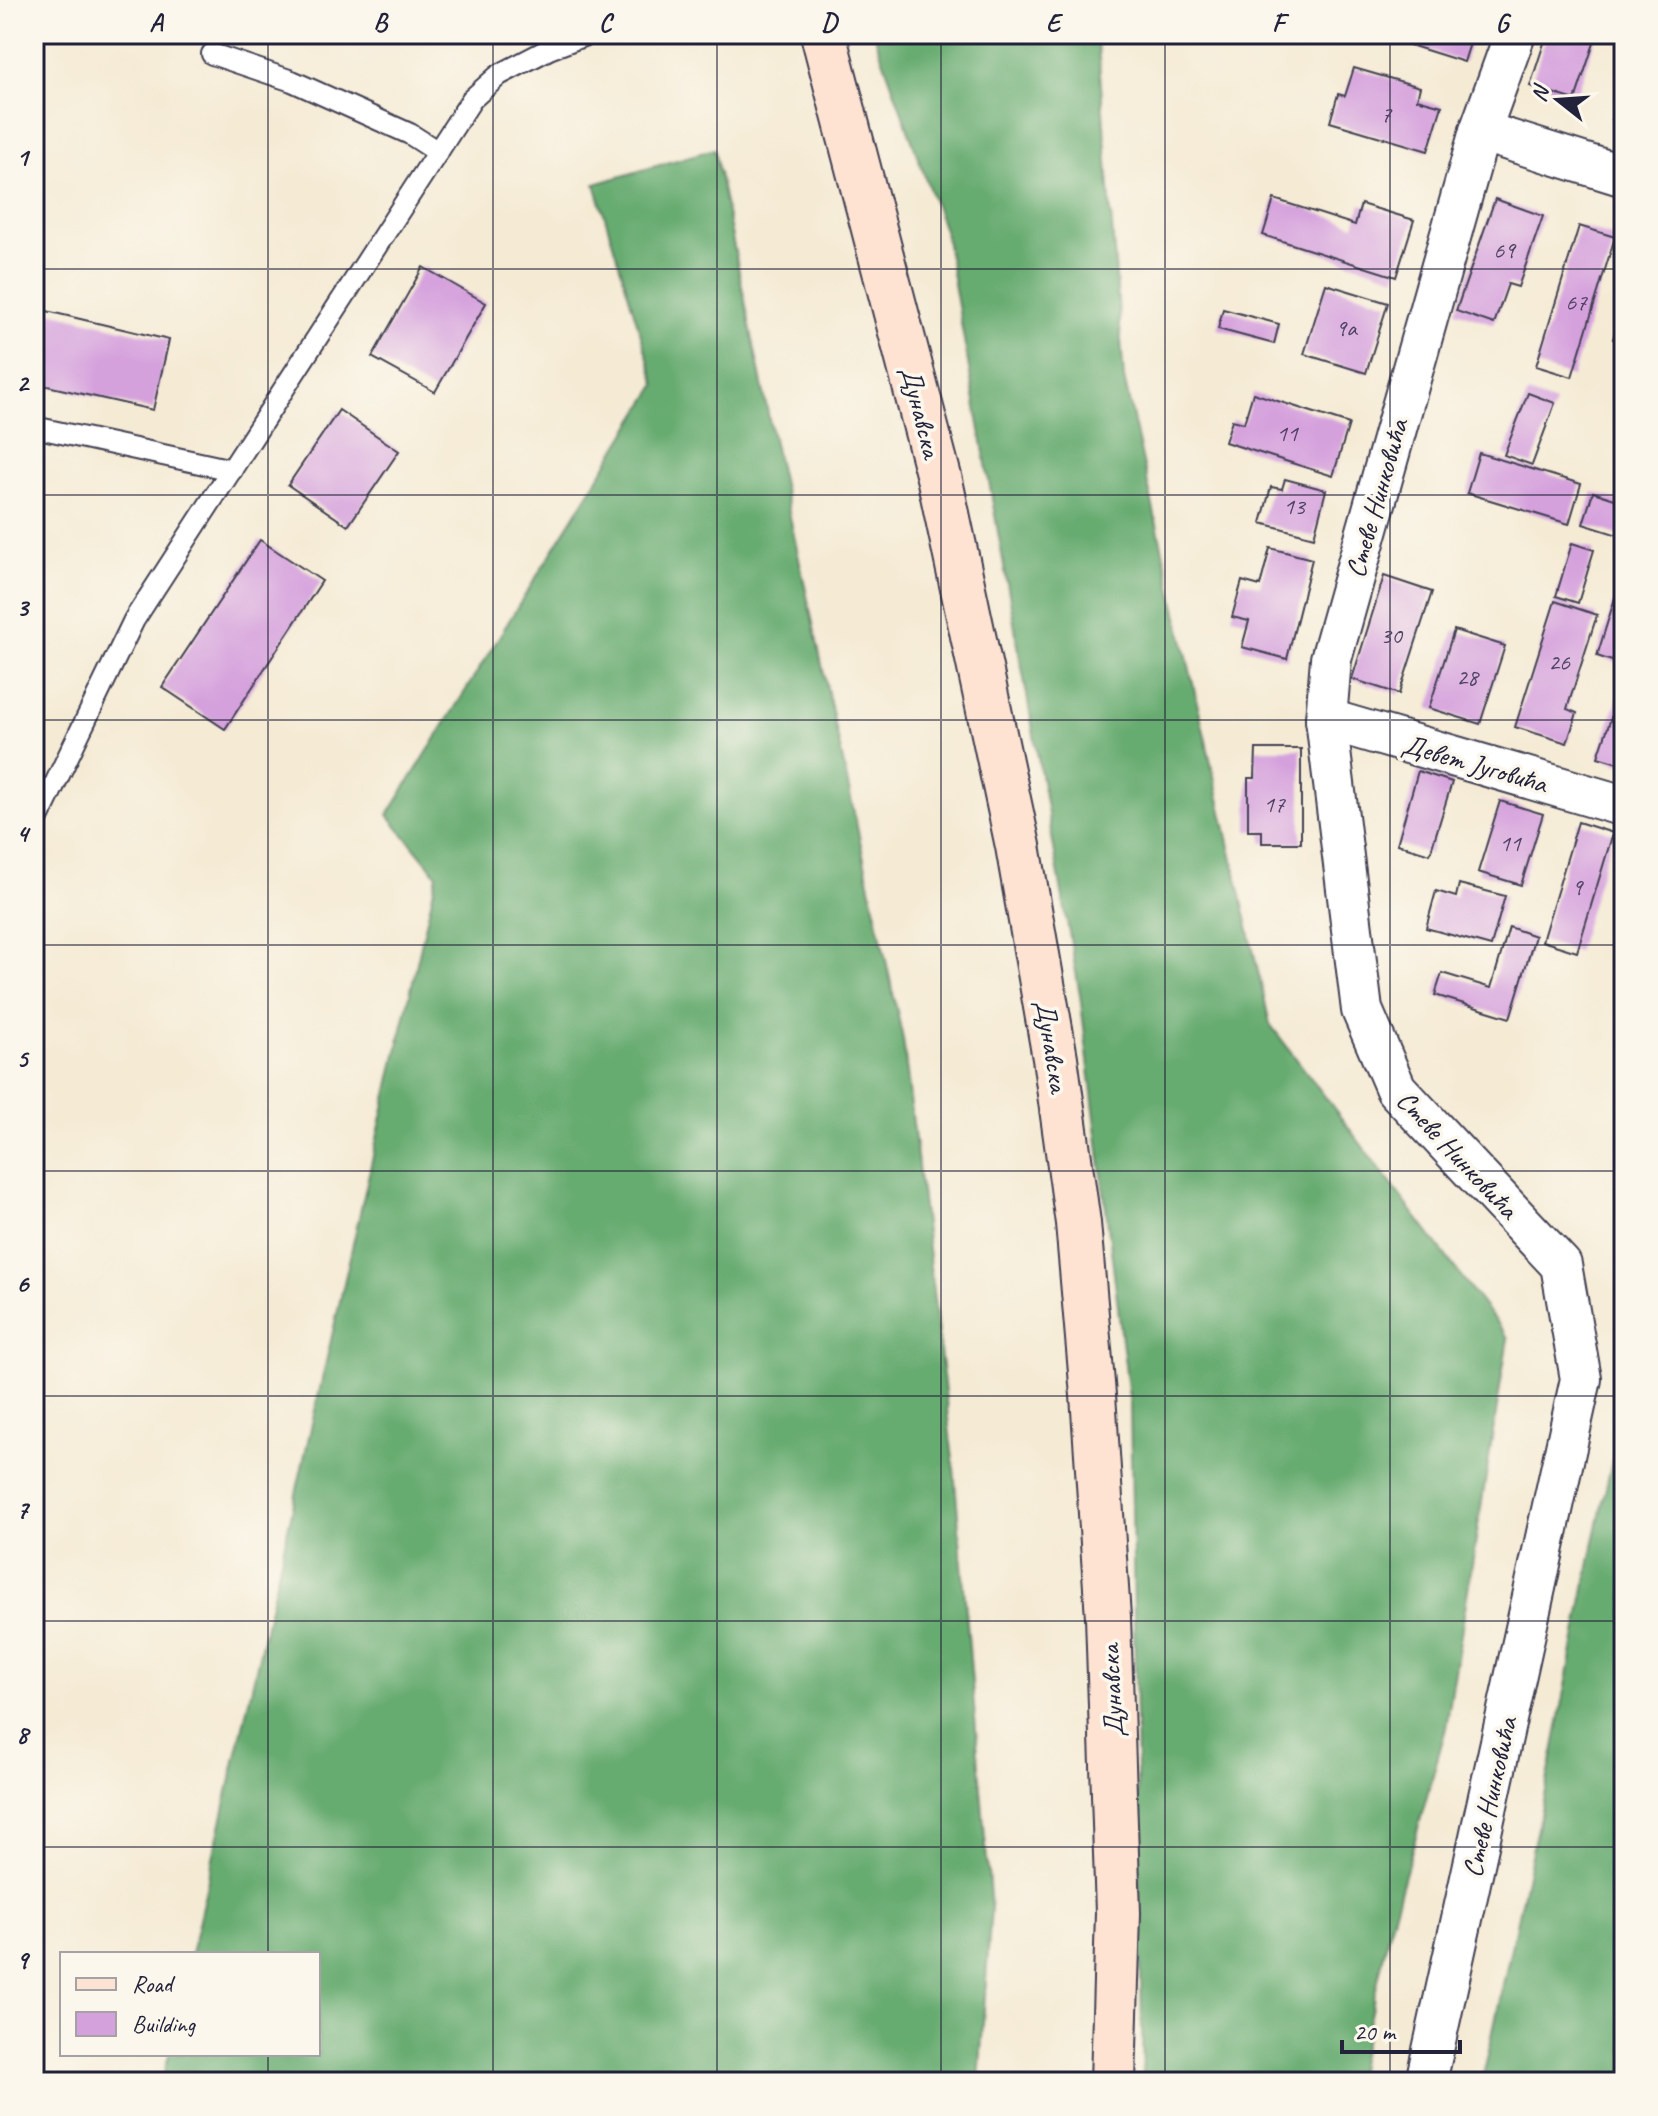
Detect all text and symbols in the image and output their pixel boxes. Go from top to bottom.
text: A [149,6,164,39]
text: B [373,6,389,39]
text: C [599,6,615,39]
text: D [821,6,839,39]
text: E [1046,6,1064,39]
text: F [1272,6,1290,39]
text: G [1496,6,1512,39]
north arrow [1518,60,1598,140]
text: N [1524,81,1556,105]
house number: 7 [1381,99,1393,129]
text: 1 [16,141,31,174]
house number: 69 [1493,235,1517,265]
house number: 67 [1565,287,1588,317]
house number: 9a [1335,313,1358,343]
street label: Дунавска [893,363,950,464]
text: 2 [16,366,30,399]
street label: Стеве Нинковића [1337,413,1416,581]
house number: 11 [1276,418,1299,448]
house number: 13 [1283,491,1307,521]
text: 3 [16,591,30,624]
house number: 30 [1380,620,1404,650]
house number: 26 [1548,647,1571,677]
house number: 28 [1456,662,1480,692]
street label: Девет Југовића [1398,726,1553,801]
house number: 17 [1263,789,1286,819]
text: 4 [16,817,31,850]
house number: 11 [1499,828,1522,858]
house number: 9 [1572,872,1585,902]
street label: Дунавска [1028,997,1077,1097]
text: 5 [16,1042,30,1075]
street label: Стеве Нинковића [1389,1083,1527,1227]
text: 6 [16,1267,30,1300]
text: 7 [16,1493,30,1526]
street label: Дунавска [1091,1641,1131,1738]
street label: Стеве Нинковића [1454,1712,1525,1880]
text: 8 [16,1718,31,1751]
text: 9 [16,1943,30,1976]
legend [60,1952,320,2056]
text: Road [132,1969,176,1999]
scale bar [1342,2004,1460,2054]
text: Building [132,2009,197,2039]
text: 20 m [1354,2017,1397,2047]

